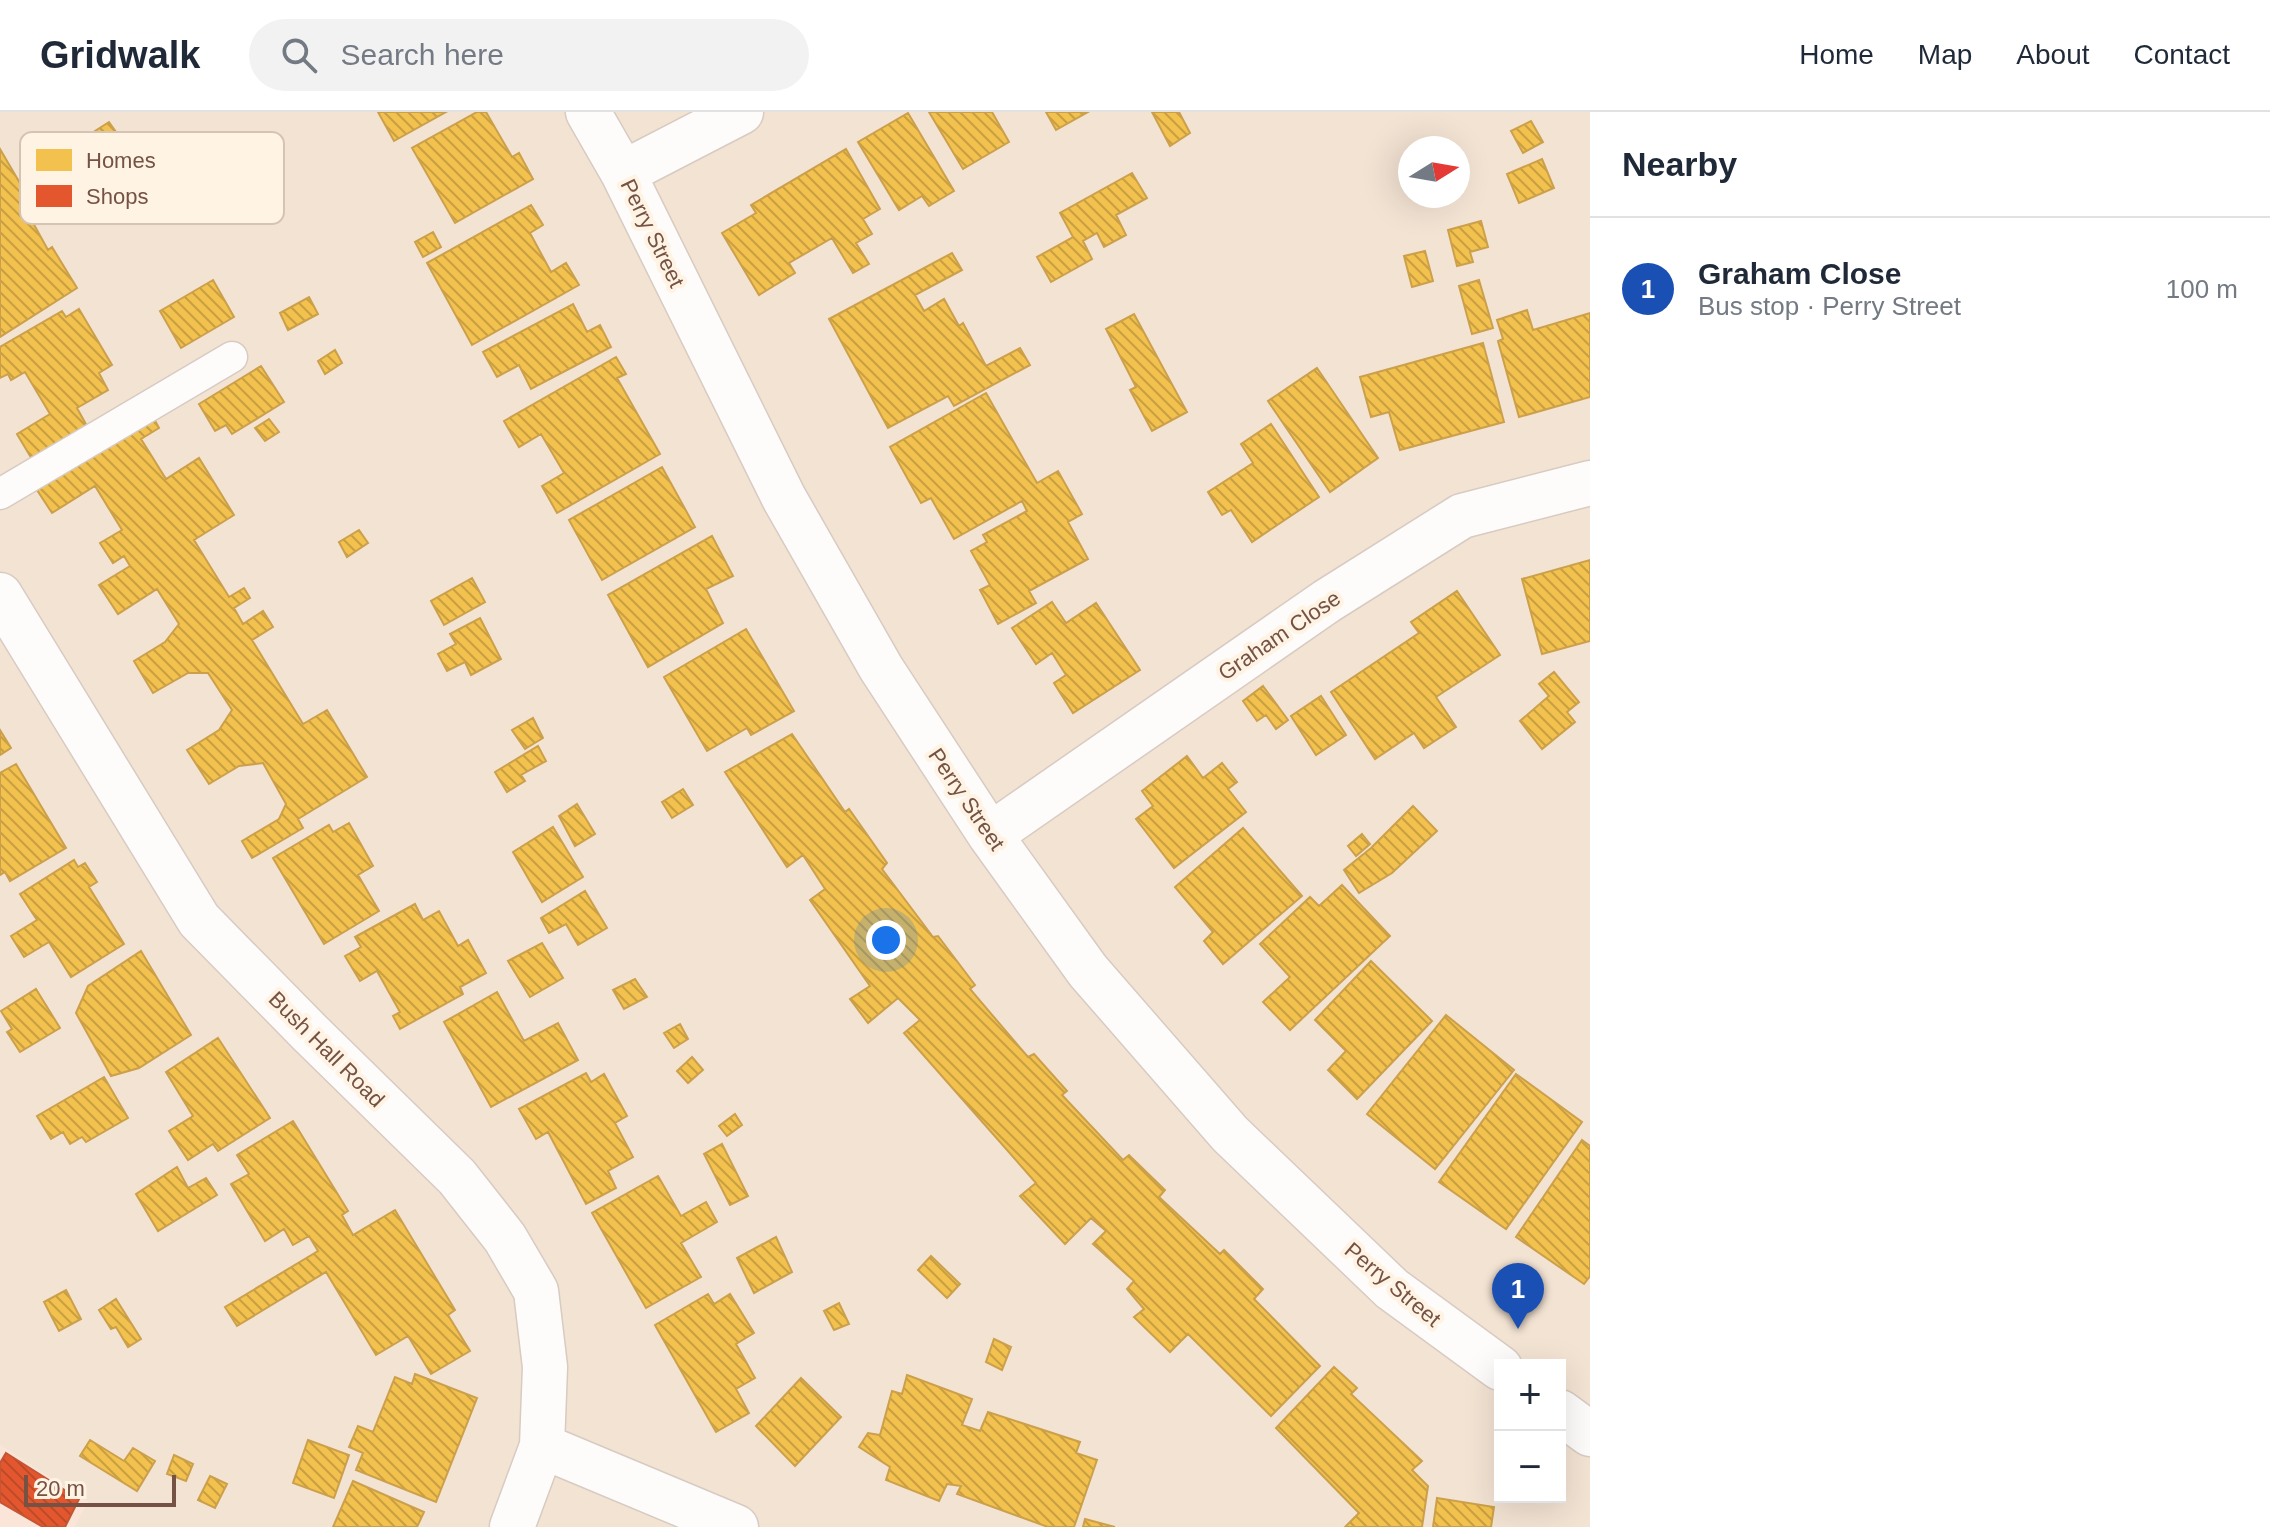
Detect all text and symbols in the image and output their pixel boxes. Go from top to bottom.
search box [249,19,809,91]
icon: search [277,33,321,77]
text: Gridwalk [40,34,201,76]
text: Search here [341,38,504,71]
text: Home [1799,39,1874,70]
text: Map [1918,39,1972,70]
text: About [2016,39,2090,70]
text: Contact [2134,39,2230,70]
legend [20,132,284,224]
north arrow [1398,136,1470,208]
text: Nearby [1622,145,1737,183]
text: Homes [86,148,156,173]
street label: Perry Street [616,175,690,291]
text: Shops [86,184,148,209]
text: Graham Close [1698,257,1901,290]
text: 1 [1641,274,1655,304]
text: 100 m [2166,274,2238,304]
text: Bus stop · Perry Street [1698,291,1961,321]
street label: Graham Close [1213,585,1345,685]
street label: Perry Street [923,744,1010,855]
your location [866,920,906,960]
street label: Bush Hall Road [264,986,390,1112]
street label: Perry Street [1340,1237,1446,1332]
pin: 1 [1492,1263,1544,1329]
map controls [1494,1359,1566,1503]
button: + [1494,1359,1566,1431]
button: − [1494,1431,1566,1503]
scale bar [24,1471,176,1507]
text: 20 m [36,1476,85,1501]

